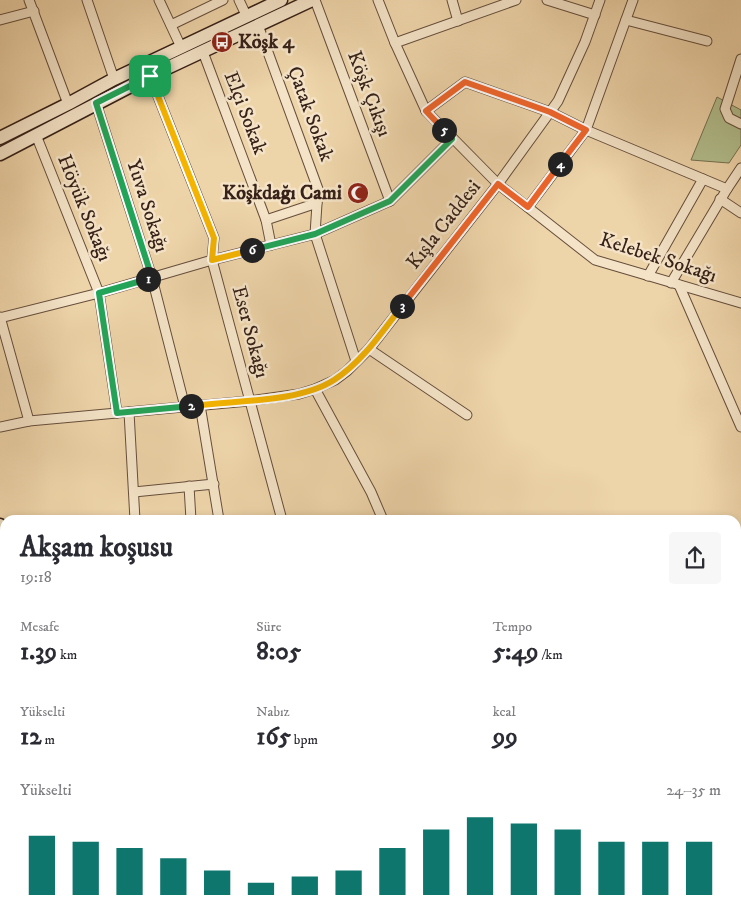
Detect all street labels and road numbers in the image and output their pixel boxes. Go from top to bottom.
street label: Köşk Çıkışı [341,48,397,140]
street label: Çatak Sokak [281,63,339,165]
street label: Elçi Sokak [218,68,272,158]
street label: Höyük Sokağı [51,151,117,265]
street label: Yuva Sokağı [120,156,174,256]
street label: Kışla Caddesi [401,175,487,275]
street label: Kelebek Sokağı [596,227,720,289]
street label: Eser Sokağı [226,283,274,381]

